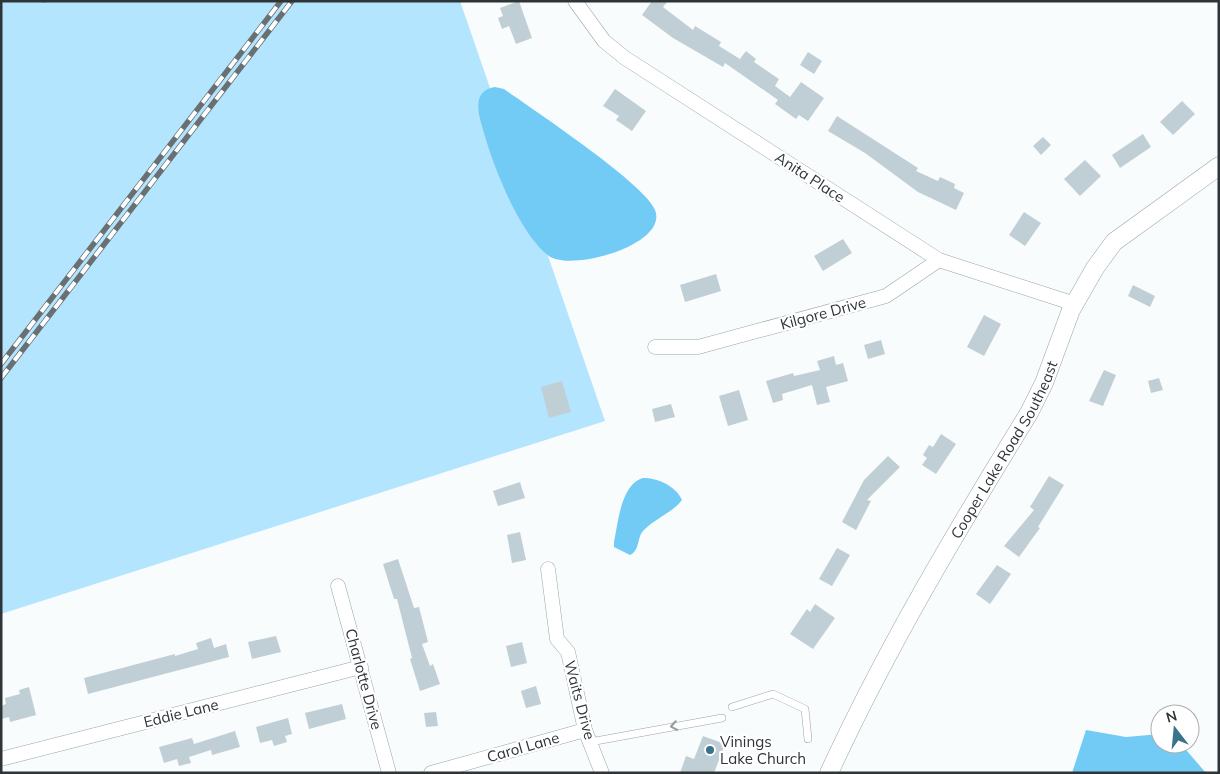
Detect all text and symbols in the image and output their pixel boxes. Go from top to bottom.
street label: Anita Place [772,147,848,207]
street label: Kilgore Drive [778,292,868,334]
street label: Cooper Lake Road Southeast [946,358,1061,542]
street label: Charlotte Drive [341,626,387,732]
street label: Waits Drive [560,658,600,742]
street label: Eddie Lane [142,695,220,731]
north arrow [1150,704,1200,754]
text: N [1164,706,1179,727]
one-way arrow [669,721,678,731]
street label: Carol Lane [485,728,561,766]
place label: Vinings Lake Church [720,732,806,768]
marker: Vinings Lake Church [704,744,716,756]

